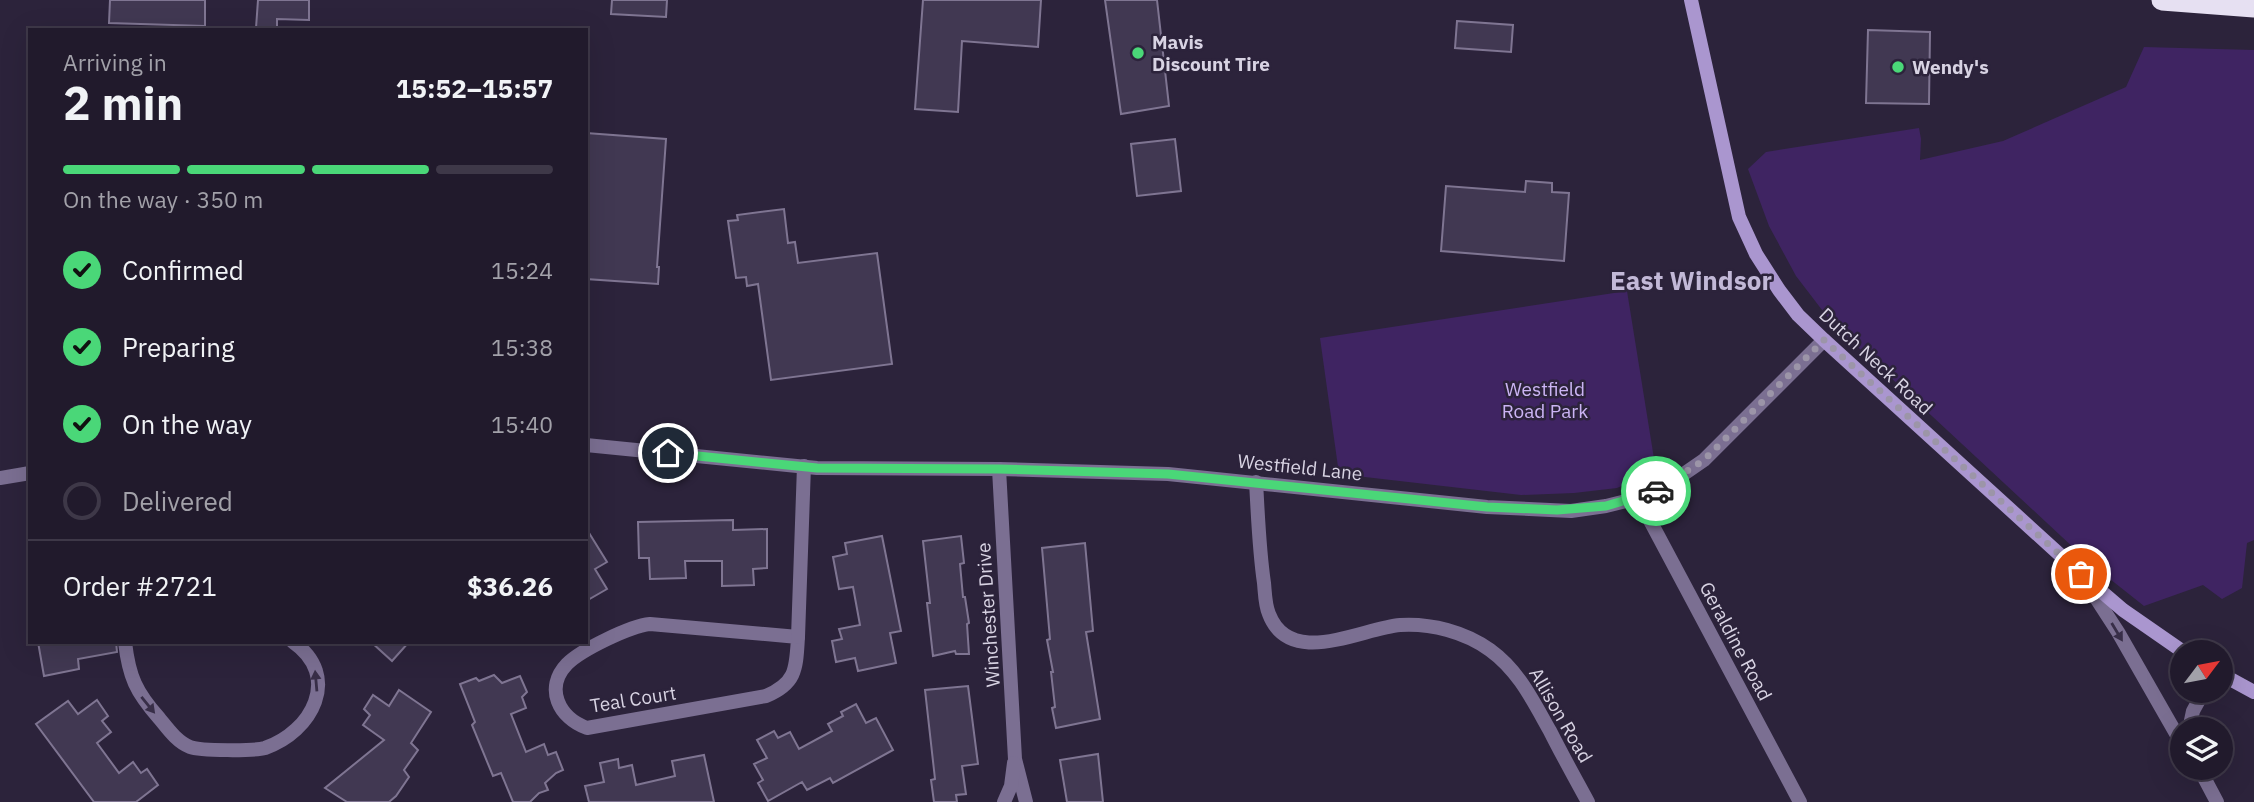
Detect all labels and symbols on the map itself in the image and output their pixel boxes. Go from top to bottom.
place label: Mavis Discount Tire [1152,30,1270,76]
marker: Mavis Discount Tire [1130,45,1146,61]
place label: Wendy's [1912,55,1989,79]
marker: Wendy's [1890,59,1906,75]
district label: East Windsor [1610,263,1772,297]
street label: Dutch Neck Road [1814,302,1938,420]
park label: Westfield Road Park [1502,377,1588,423]
pin [638,423,698,483]
street label: Westfield Lane [1236,449,1364,485]
courier [1621,456,1691,526]
street label: Winchester Drive [971,542,1005,688]
pin [2051,544,2111,604]
street label: Geraldine Road [1695,578,1777,704]
one-way arrow [2111,622,2124,641]
north arrow [2170,640,2233,704]
street label: Allison Road [1524,663,1598,767]
one-way arrow [310,670,321,692]
street label: Teal Court [588,680,678,718]
one-way arrow [140,695,155,713]

